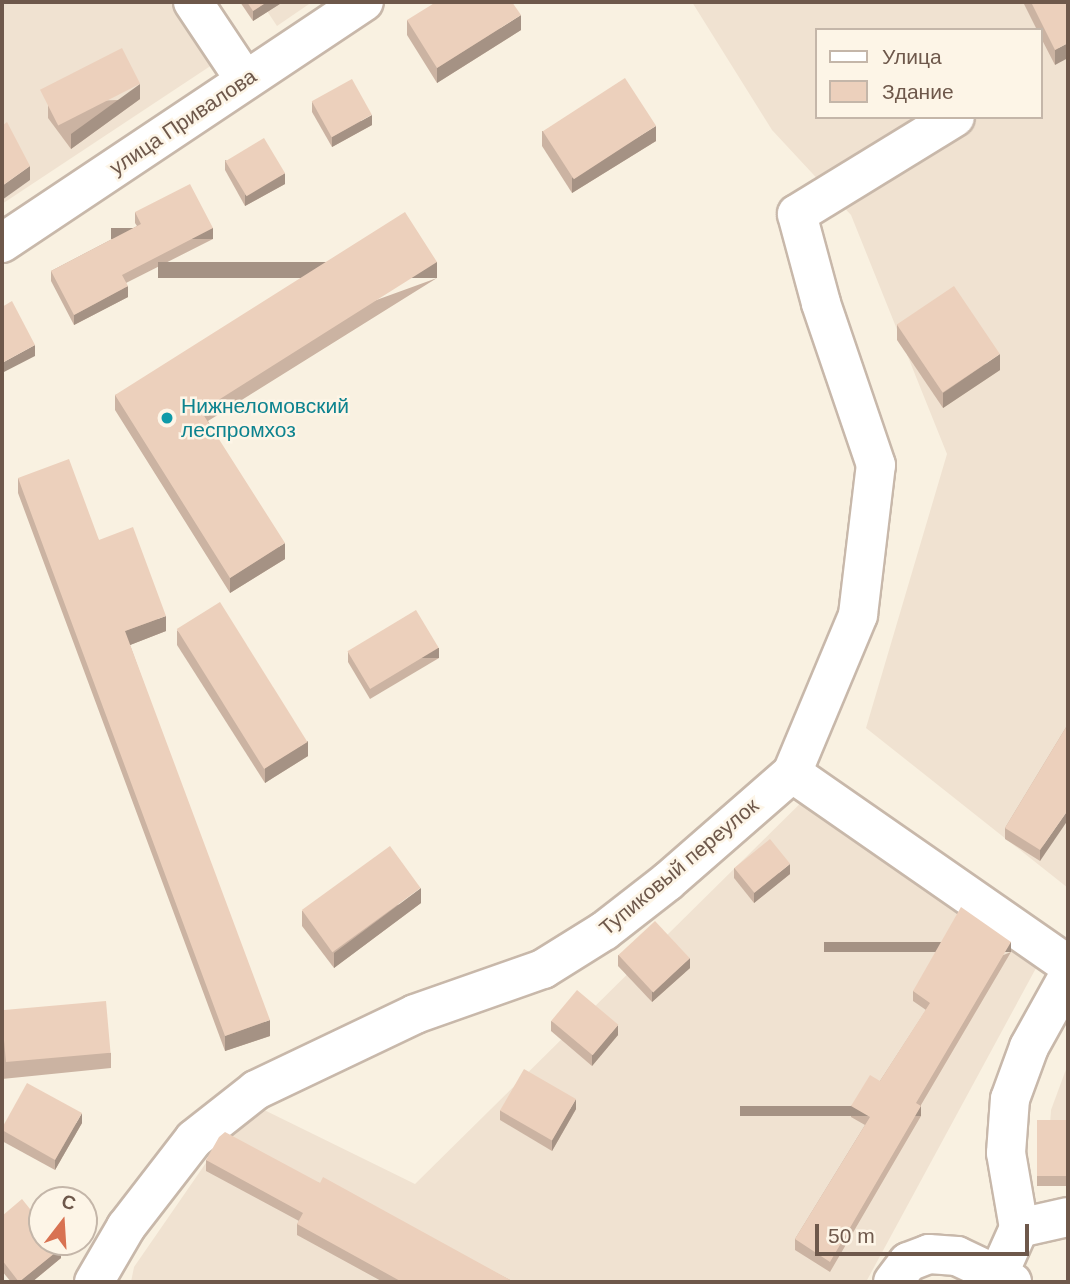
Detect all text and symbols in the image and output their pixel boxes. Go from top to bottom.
legend [814,28,1042,119]
text: Улица [882,45,942,68]
street label: улица Привалова [105,64,261,180]
text: Здание [882,80,954,103]
place label: Нижнеломовский леспромхоз [181,393,349,443]
marker: Нижнеломовский леспромхоз [159,410,175,426]
street label: Тупиковый переулок [594,793,764,941]
north arrow [28,1186,98,1256]
text: С [59,1190,78,1214]
scale bar [818,1210,1032,1254]
text: 50 m [828,1224,875,1247]

